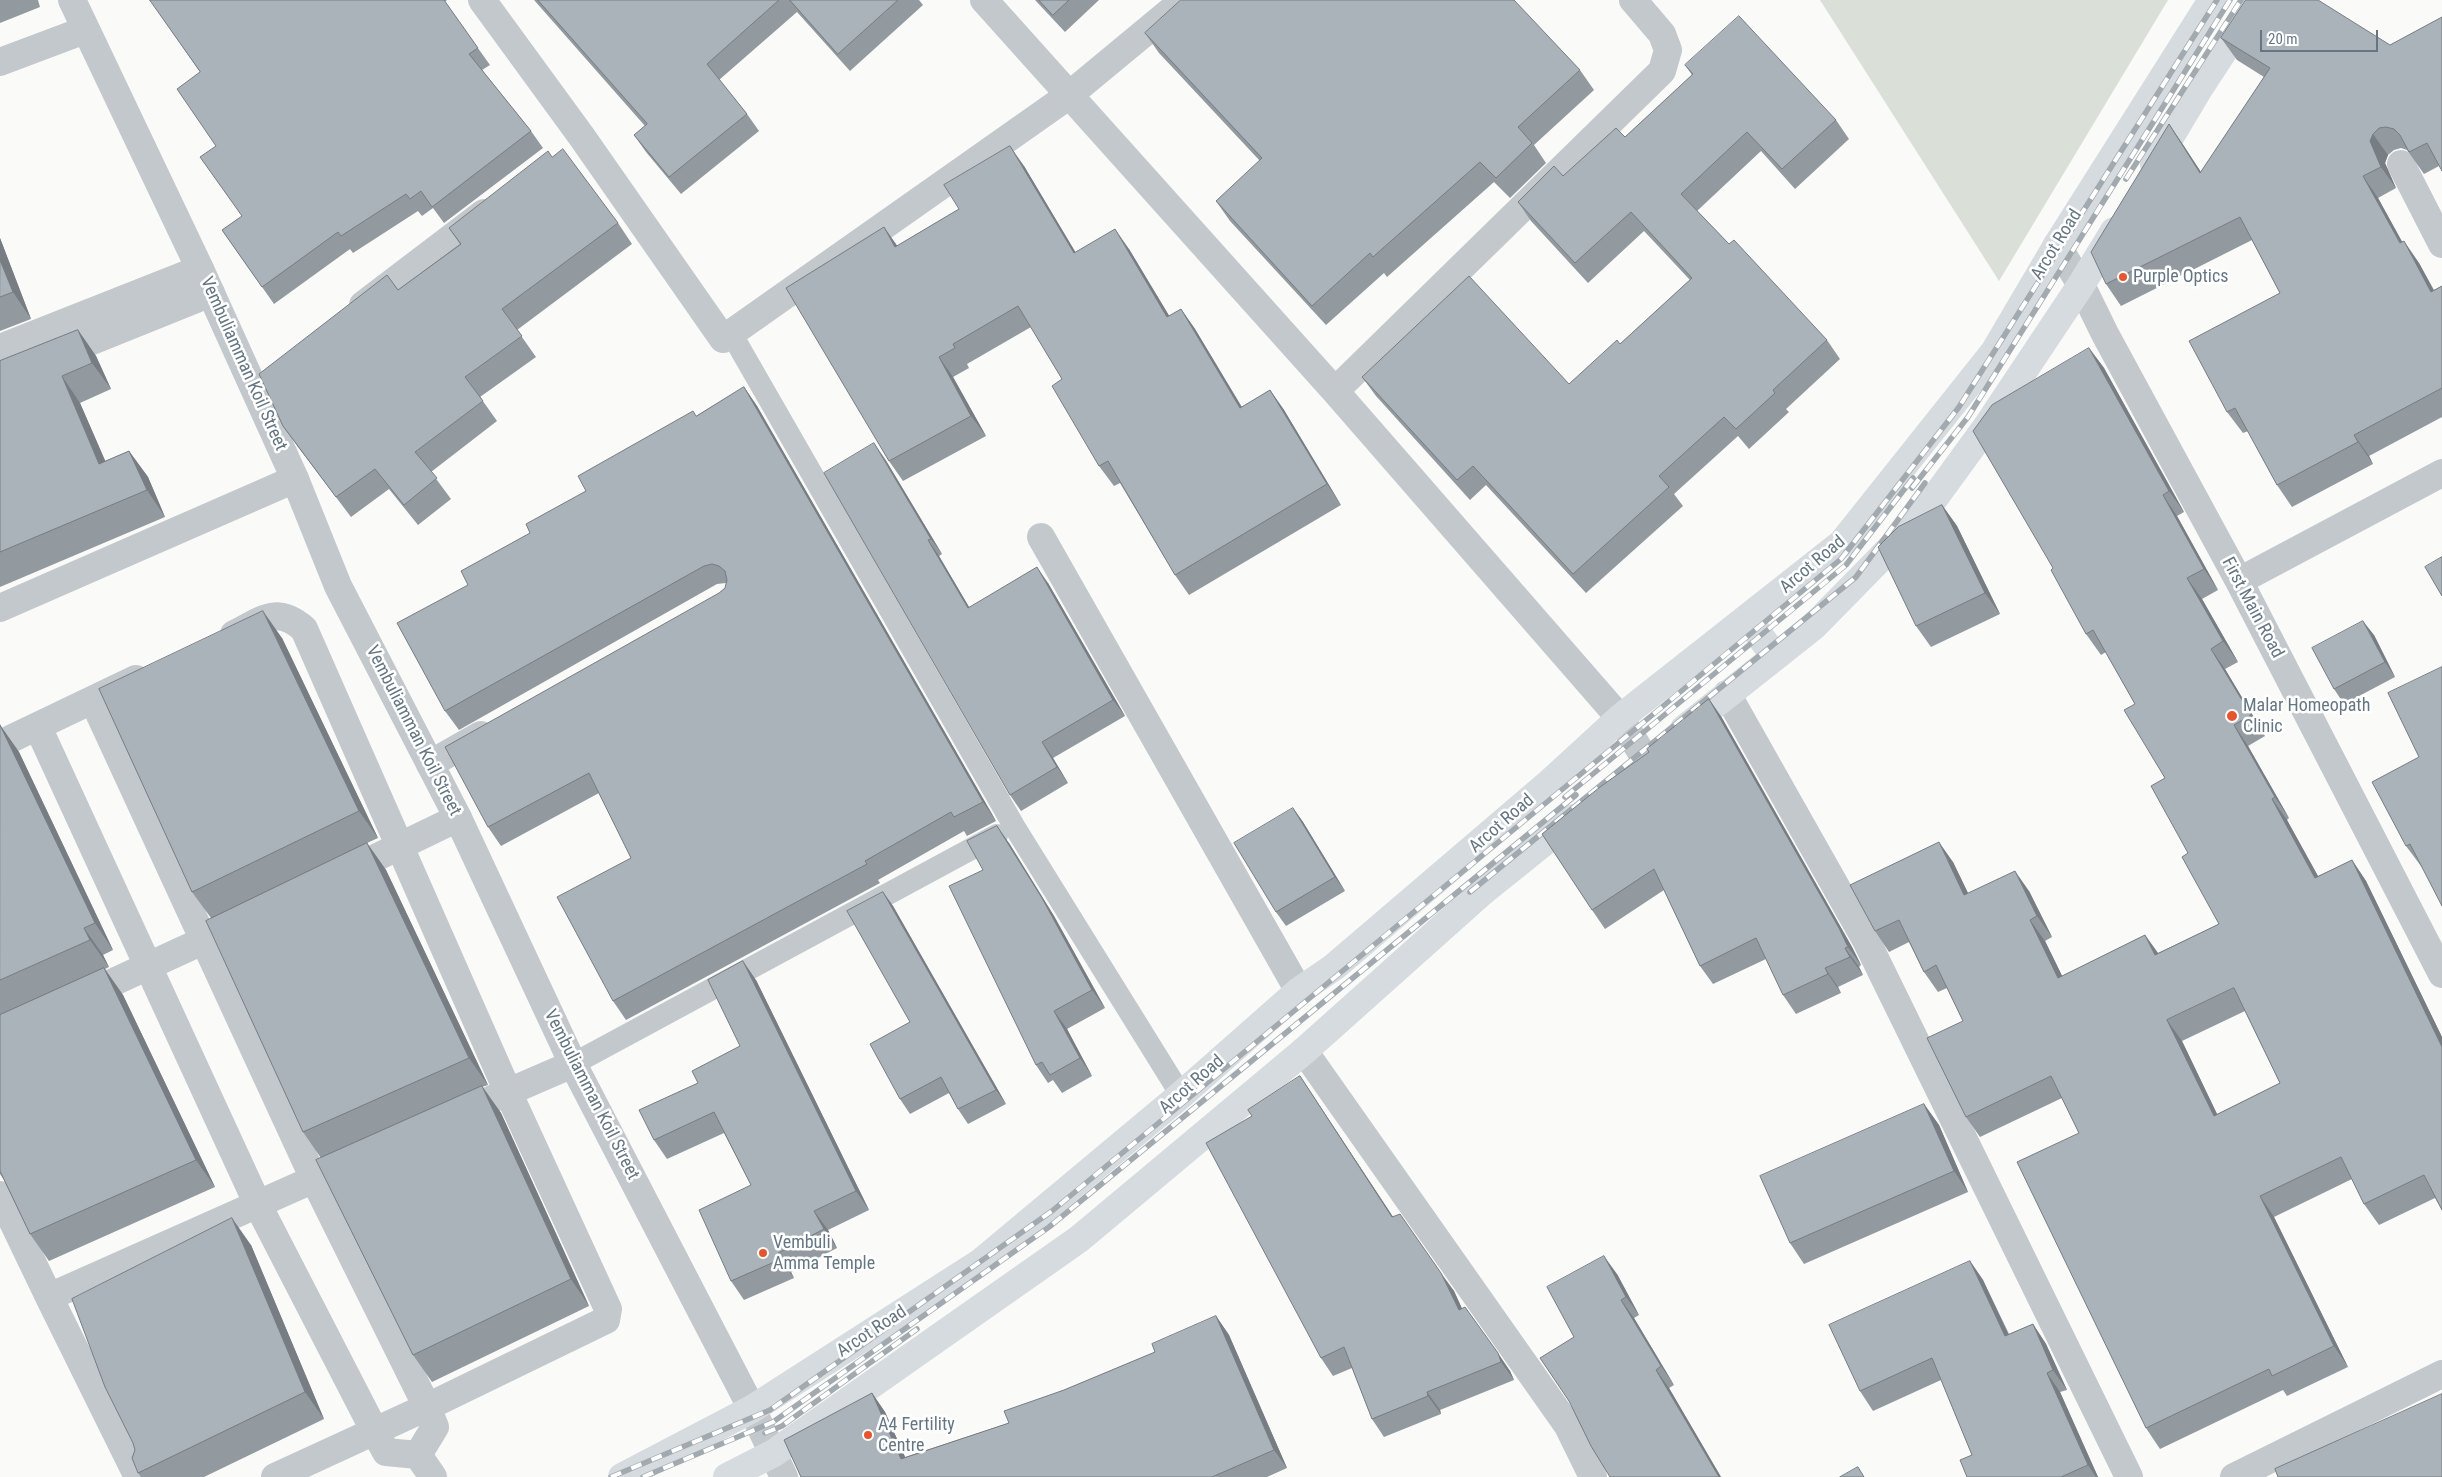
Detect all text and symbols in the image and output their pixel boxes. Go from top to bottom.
scale bar [2262,20,2380,52]
text: 20 m [2268,30,2298,48]
street label: Arcot Road [2027,206,2087,284]
place label: Purple Optics [2133,266,2228,288]
marker: Purple Optics [2117,271,2129,283]
street label: Vembuliamman Koil Street [195,274,291,454]
street label: Arcot Road [1776,531,1850,599]
street label: First Main Road [2216,554,2288,662]
street label: Vembuliamman Koil Street [361,642,465,820]
place label: Malar Homeopath Clinic [2243,695,2370,738]
marker: Malar Homeopath Clinic [2225,709,2239,723]
street label: Arcot Road [1465,790,1539,858]
street label: Vembuliamman Koil Street [539,1006,643,1184]
street label: Arcot Road [1155,1051,1229,1119]
place label: Vembuli Amma Temple [773,1232,875,1274]
marker: Vembuli Amma Temple [757,1247,769,1259]
street label: Arcot Road [833,1302,911,1362]
place label: A4 Fertility Centre [878,1414,955,1456]
marker: A4 Fertility Centre [862,1429,874,1441]

